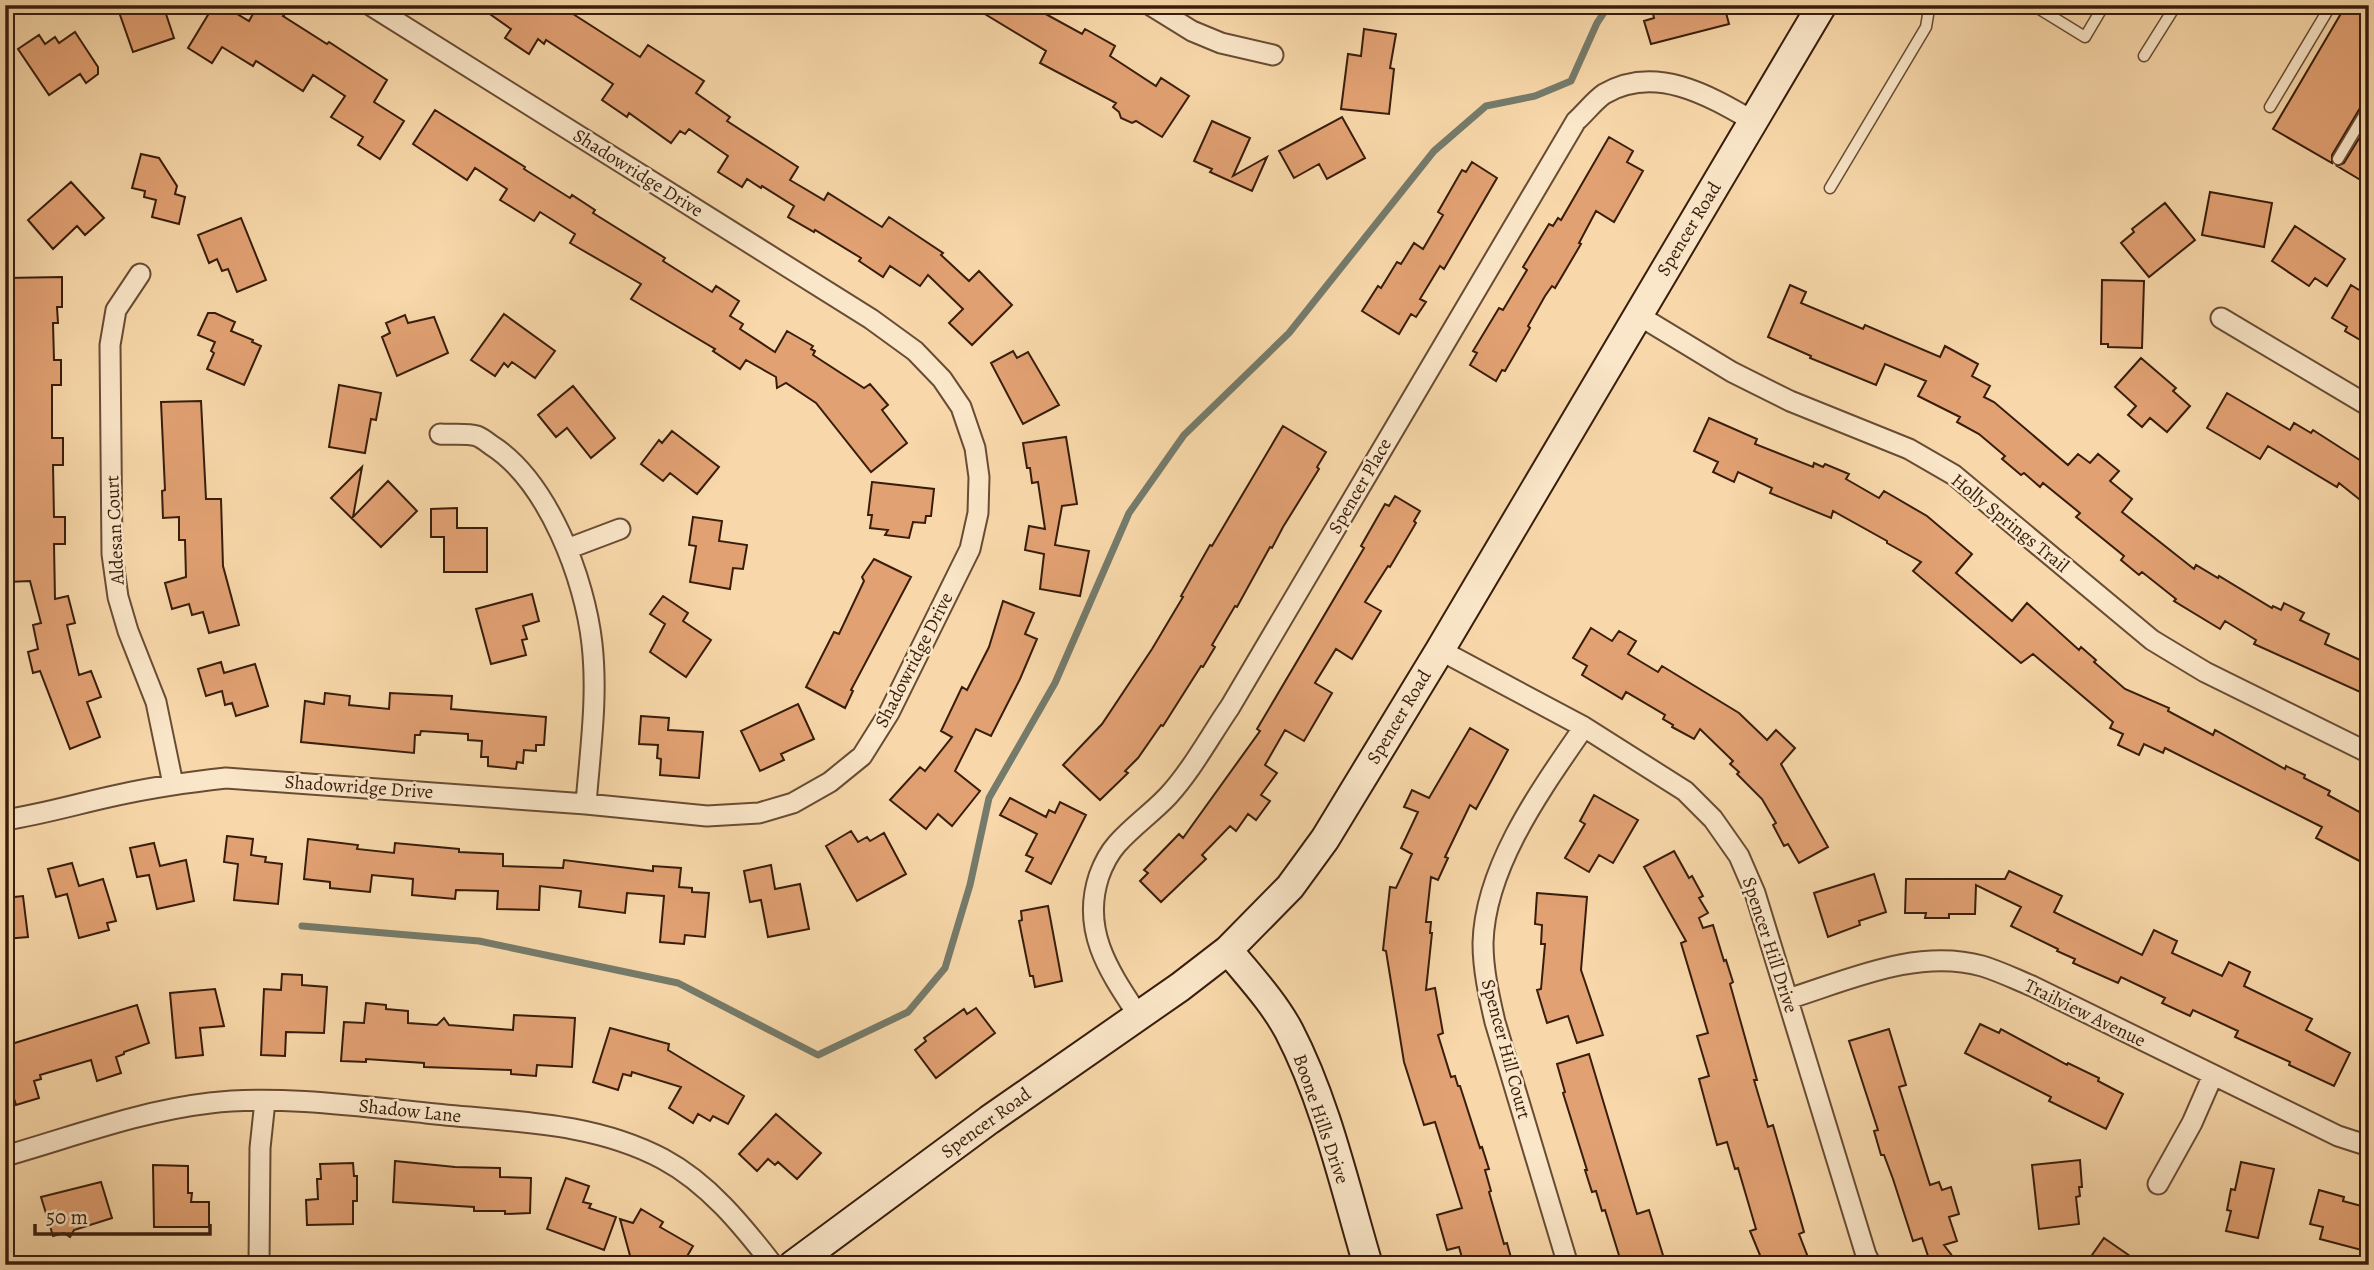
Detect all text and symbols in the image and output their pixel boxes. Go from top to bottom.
street label: Shadowridge Drive [568,123,708,223]
street label: Spencer Road [1651,176,1728,281]
street label: Spencer Place [1322,433,1398,539]
street label: Holly Springs Trail [1946,467,2075,579]
street label: Aldesan Court [99,475,131,586]
street label: Shadowridge Drive [869,588,959,732]
street label: Spencer Road [1361,664,1438,769]
street label: Shadowridge Drive [284,769,434,805]
street label: Spencer Hill Drive [1736,874,1804,1016]
street label: Trailview Avenue [2020,972,2150,1054]
street label: Spencer Hill Court [1475,976,1537,1122]
street label: Boone Hills Drive [1287,1051,1355,1187]
street label: Spencer Road [936,1081,1037,1165]
street label: Shadow Lane [358,1093,462,1129]
scale bar [35,1193,210,1237]
text: 50 m [46,1203,88,1231]

